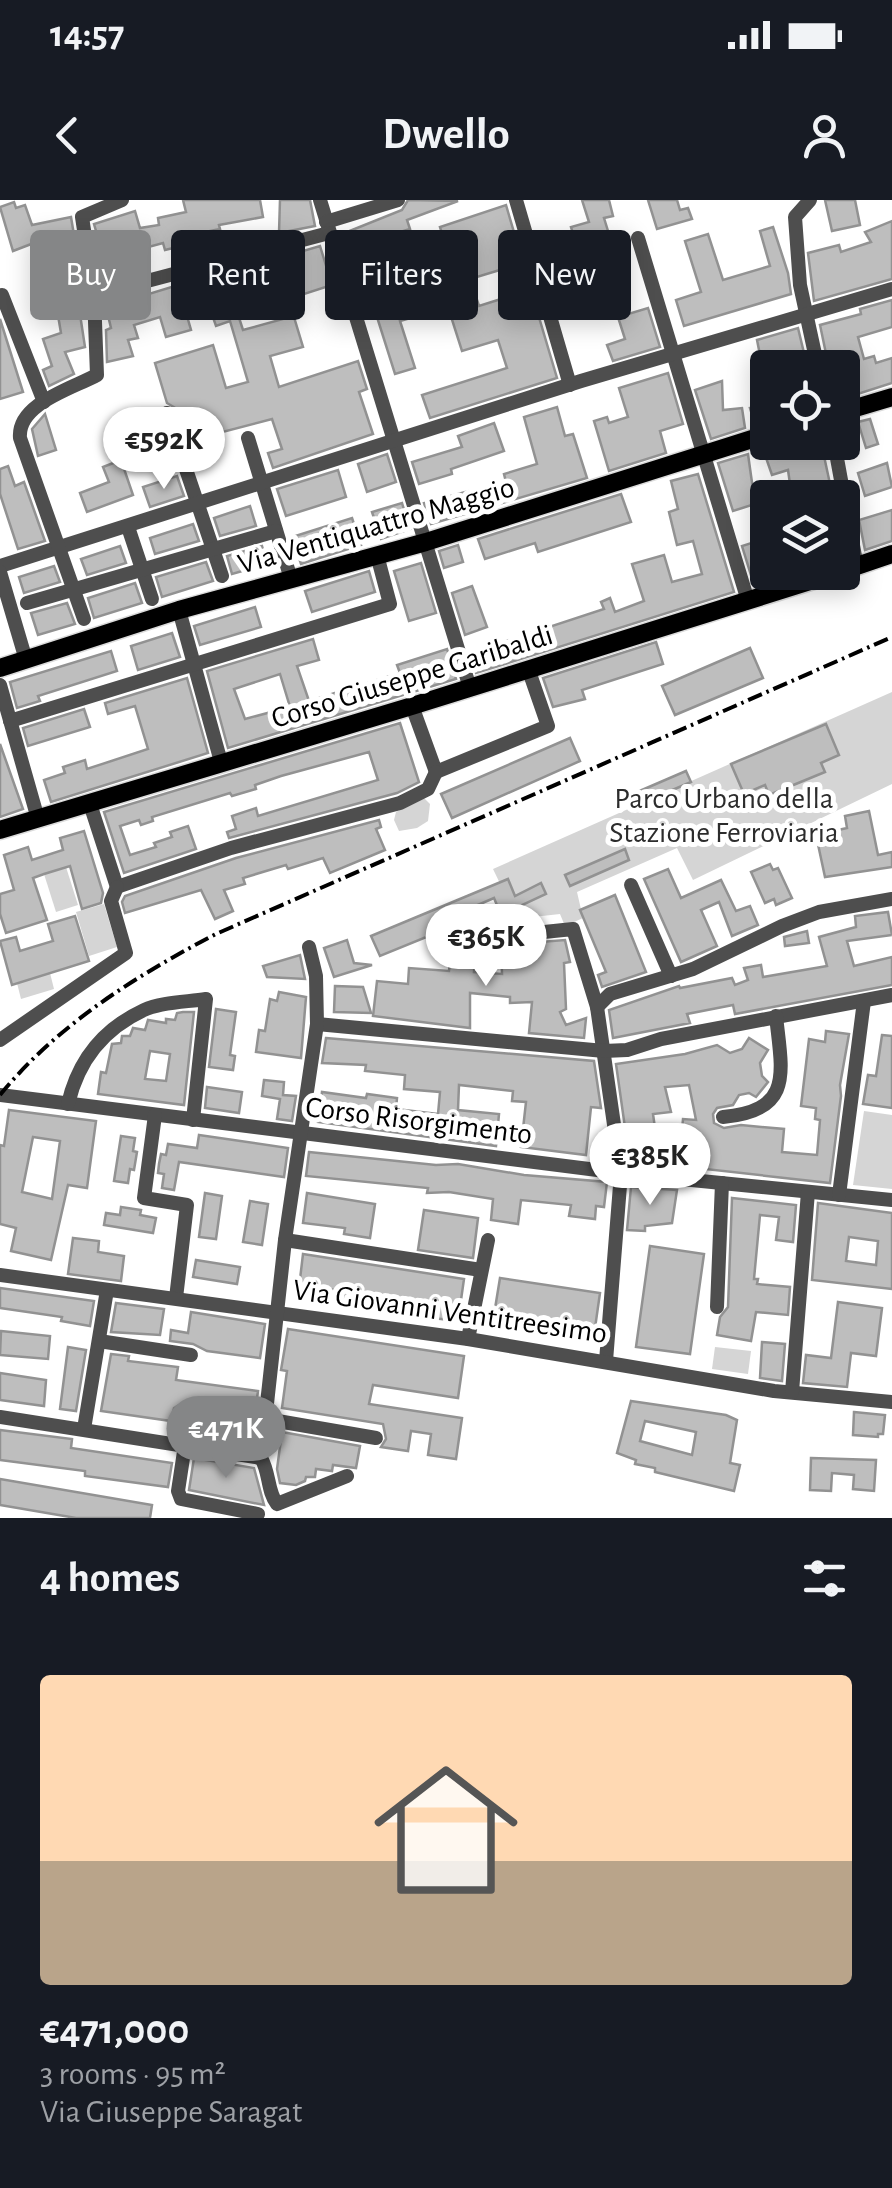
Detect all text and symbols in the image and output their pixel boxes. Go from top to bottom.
text: 14:57 [50,16,124,54]
icon: back [40,108,95,163]
icon: person [797,108,852,163]
text: Dwello [382,112,510,157]
chip: Buy [30,230,151,320]
chip: Rent [171,230,305,320]
chip: Filters [325,230,478,320]
chip: New [498,230,631,320]
map controls [750,350,860,590]
button: locate [750,350,860,460]
pin: €592K [94,407,234,492]
text: €592K [125,423,203,455]
street label: Via Ventiquattro Maggio [235,472,518,580]
button: layers [750,480,860,590]
street label: Corso Giuseppe Garibaldi [268,620,557,734]
park label: Parco Urbano della Stazione Ferroviaria [609,784,839,848]
pin: €365K [416,904,556,989]
text: €365K [448,920,524,952]
street label: Corso Risorgimento [304,1092,534,1150]
pin: €385K [580,1123,720,1208]
text: €385K [611,1139,689,1171]
street label: Via Giovanni Ventitreesimo [291,1275,609,1349]
pin: €471K [156,1396,296,1481]
text: €471K [188,1412,264,1444]
icon: filters [797,1551,852,1606]
text: 4 homes [40,1557,180,1599]
icon: home [356,1740,536,1920]
text: €471,000 [40,2009,189,2051]
text: 3 rooms · 95 m² [40,2058,226,2090]
text: Via Giuseppe Saragat [40,2096,302,2128]

